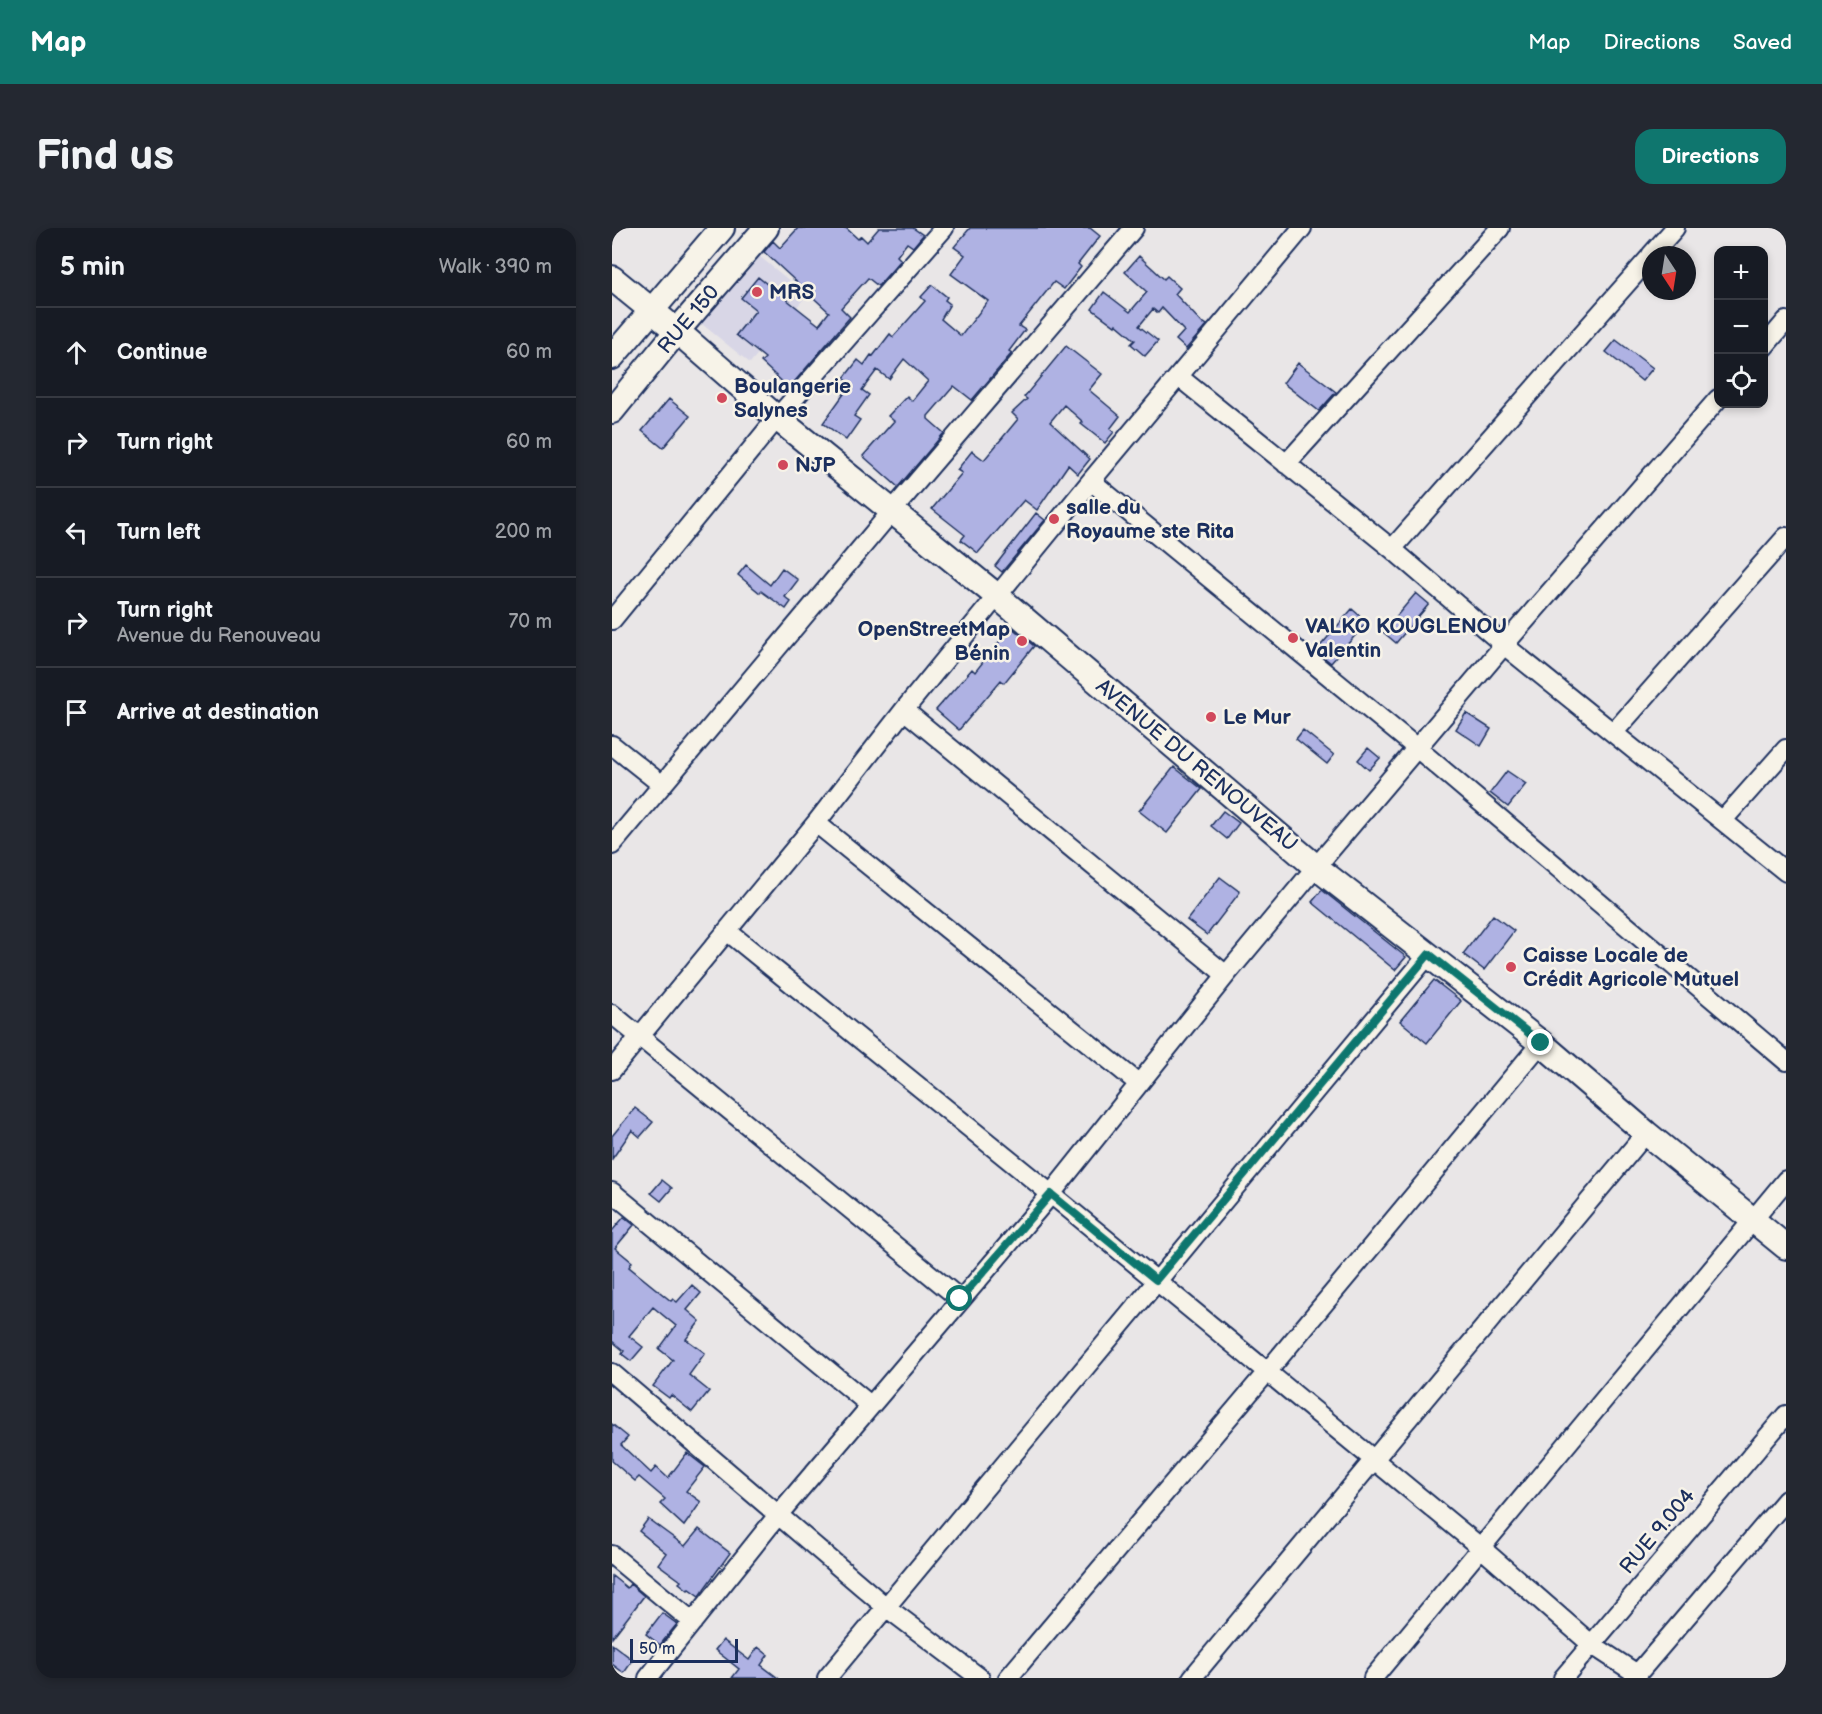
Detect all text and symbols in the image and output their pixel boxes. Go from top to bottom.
text: Map [30,26,86,59]
text: Map [1528,30,1571,55]
text: Directions [1604,30,1700,55]
text: Saved [1733,30,1792,55]
button: Directions [1635,129,1786,184]
text: Find us [36,131,174,182]
north arrow [1642,246,1696,300]
map controls [1714,246,1768,408]
button: + [1714,246,1768,300]
text: 5 min [60,252,125,283]
text: Walk · 390 m [439,255,552,279]
street label: RUE 150 [652,280,724,359]
place label: MRS [769,280,814,305]
marker: MRS [750,285,764,299]
button: − [1714,300,1768,354]
icon: ahead [60,336,93,369]
text: Continue [117,339,207,366]
text: 60 m [506,340,552,364]
button: locate [1714,354,1768,408]
place label: Boulangerie Salynes [734,374,851,423]
marker: Boulangerie Salynes [715,391,729,405]
icon: right [60,426,93,459]
text: Turn right [117,429,213,456]
text: 60 m [506,430,552,454]
place label: NJP [795,453,836,478]
marker: NJP [776,458,790,472]
place label: salle du Royaume ste Rita [1066,495,1234,544]
marker: salle du Royaume ste Rita [1047,512,1061,526]
icon: left [60,516,93,549]
text: Turn left [117,519,201,546]
text: 200 m [495,520,552,544]
text: Turn right [117,597,213,624]
icon: right [60,606,93,639]
text: 70 m [508,610,552,634]
place label: VALKO KOUGLENOU Valentin [1305,614,1507,663]
place label: OpenStreetMap Bénin [858,617,1010,666]
text: Avenue du Renouveau [117,624,321,648]
marker: VALKO KOUGLENOU Valentin [1286,631,1300,645]
marker: OpenStreetMap Bénin [1015,634,1029,648]
street label: AVENUE DU RENOUVEAU [1091,674,1303,857]
icon: arrive [60,696,93,729]
text: Arrive at destination [117,699,319,726]
place label: Le Mur [1223,705,1291,730]
marker: Le Mur [1204,710,1218,724]
place label: Caisse Locale de Crédit Agricole Mutuel [1523,943,1739,992]
marker: Caisse Locale de Crédit Agricole Mutuel [1504,960,1518,974]
route end [1527,1029,1553,1055]
route start [946,1285,972,1311]
street label: RUE 9.004 [1615,1483,1700,1579]
scale bar [630,1636,738,1664]
text: 50 m [639,1640,675,1659]

